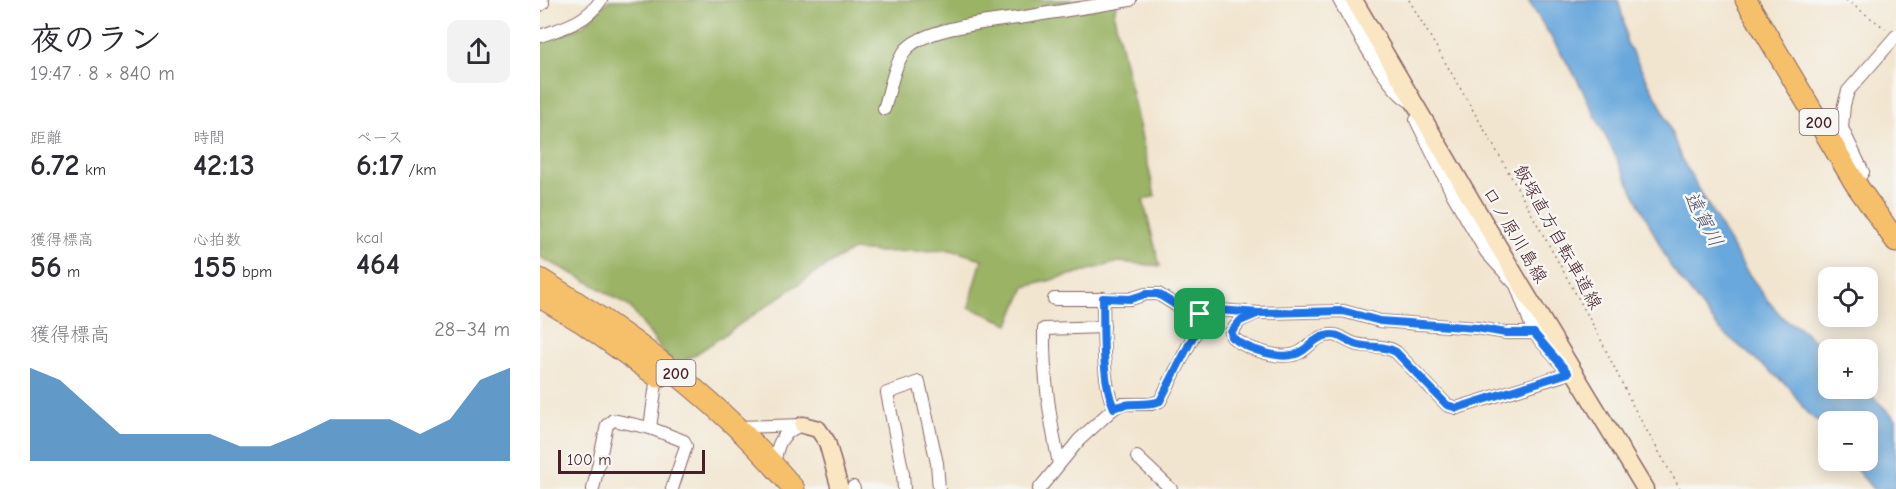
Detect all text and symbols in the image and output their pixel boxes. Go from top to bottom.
text: 夜のラン [30,20,162,58]
button: share [447,20,510,83]
text: 19:47 · 8 × 840 m [30,62,175,85]
road number: 200 [1800,109,1838,135]
text: 距離 [30,129,62,147]
text: 時間 [193,129,225,147]
text: ペース [356,129,403,147]
text: 6.72 [30,148,80,183]
text: 42:13 [193,148,255,183]
text: 6:17 [356,148,403,183]
text: km [80,161,106,179]
text: /km [403,161,437,179]
street label: 飯塚直方自転車道線 [1509,161,1606,313]
street label: 口ノ原川島線 [1478,184,1551,287]
water label: 遠賀川 [1679,187,1728,251]
text: kcal [356,229,383,247]
text: 獲得標高 [30,231,94,249]
text: 心拍数 [193,231,241,249]
text: 464 [356,247,400,282]
text: 56 [30,250,62,285]
text: 155 [193,250,237,285]
text: m [62,263,80,281]
text: bpm [237,263,272,281]
map controls [1818,267,1878,471]
button: locate [1818,267,1878,327]
pin [1174,288,1225,339]
icon: arrive [1183,297,1216,330]
text: 28–34 m [434,318,510,341]
text: 獲得標高 [30,323,110,346]
button: + [1818,339,1878,399]
road number: 200 [656,360,696,386]
button: − [1818,411,1878,471]
scale bar [558,447,705,474]
text: 100 m [567,451,611,469]

